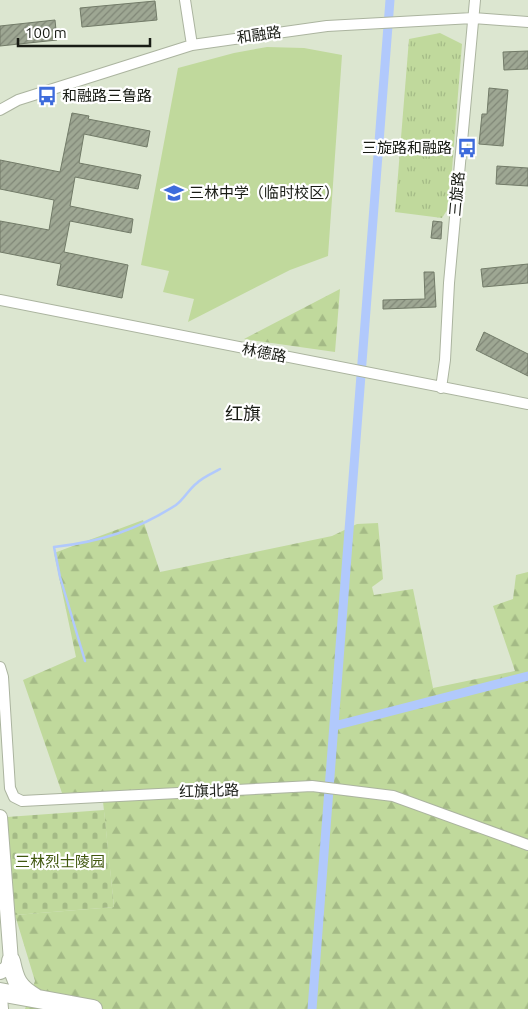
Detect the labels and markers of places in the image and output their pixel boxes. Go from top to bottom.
bus stop icon: 和融路三鲁路 [36,85,58,107]
place label: 和融路三鲁路 [62,87,152,104]
bus stop icon: 三旋路和融路 [456,137,478,159]
place label: 三旋路和融路 [362,139,452,156]
school or university icon: 三林中学（临时校区） [163,182,185,204]
place label: 三林中学（临时校区） [189,184,339,201]

